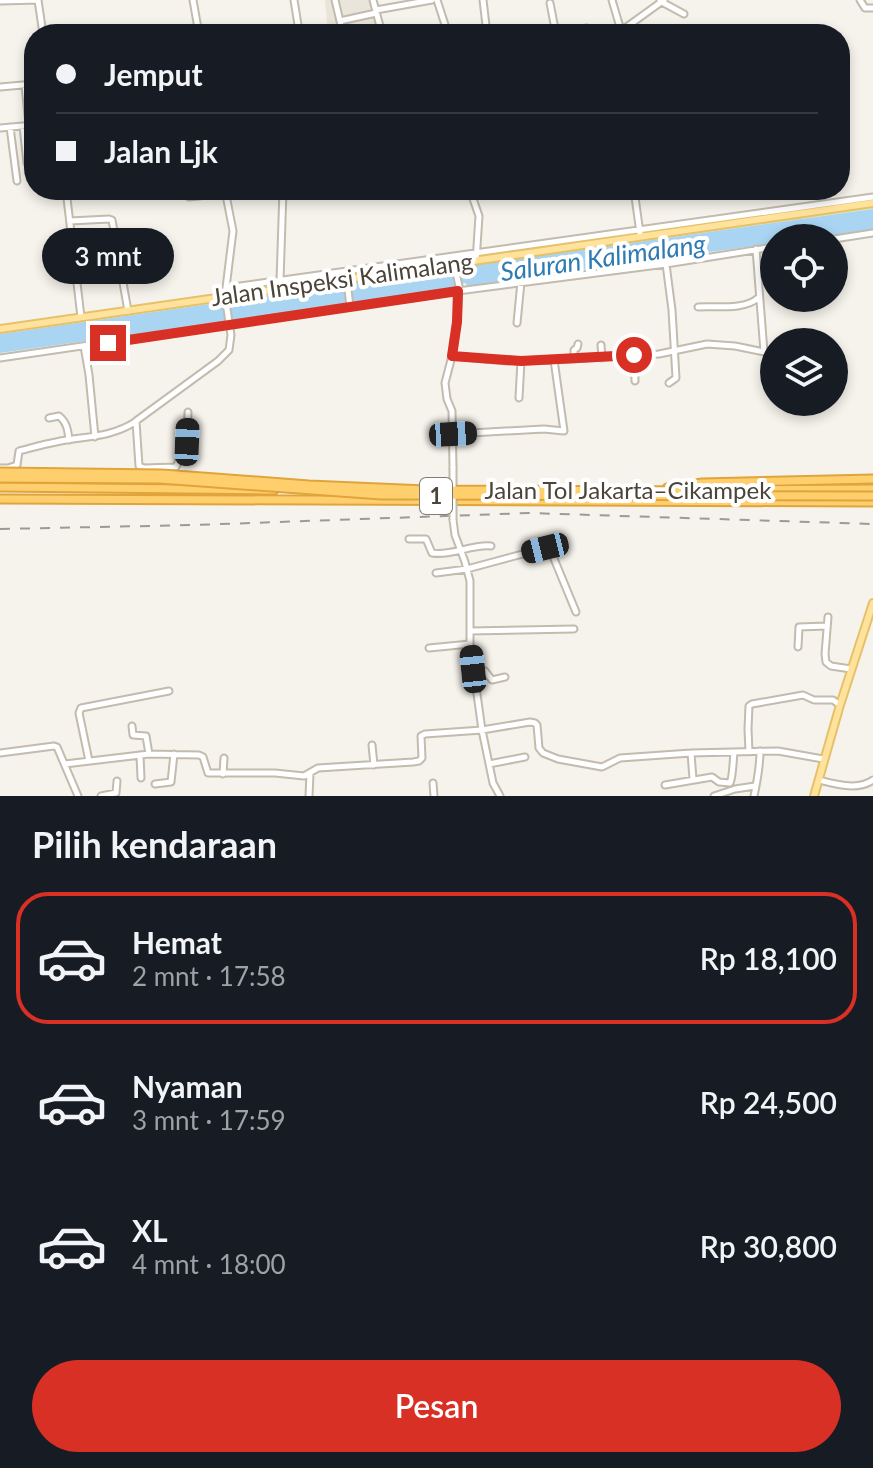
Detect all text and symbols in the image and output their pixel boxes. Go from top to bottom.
text: Jemput [104,56,203,92]
text: Jalan Ljk [104,133,218,169]
map controls [760,224,848,416]
button: locate [760,224,848,312]
callout: 3 mnt [42,227,174,283]
water label: Saluran Kalimalang [498,227,708,287]
text: 3 mnt [74,240,142,272]
street label: Jalan Inspeksi Kalimalang [209,246,475,311]
route end [90,325,126,361]
button: layers [760,328,848,416]
route start [616,337,652,373]
car [174,418,200,466]
car [428,421,478,447]
street label: Jalan Tol Jakarta–Cikampek [485,475,772,504]
road number: 1 [420,478,452,514]
car [519,531,571,565]
car [459,644,487,694]
text: Pilih kendaraan [32,822,277,866]
icon: car [36,922,108,994]
text: Hemat [132,924,222,960]
text: Rp 18,100 [700,940,837,976]
text: 2 mnt · 17:58 [132,960,286,992]
icon: car [36,1066,108,1138]
text: Nyaman [132,1068,243,1104]
text: Rp 24,500 [700,1084,837,1120]
text: 3 mnt · 17:59 [132,1104,286,1136]
icon: car [36,1210,108,1282]
text: XL [132,1212,168,1248]
text: Rp 30,800 [700,1228,837,1264]
text: 4 mnt · 18:00 [132,1248,286,1280]
button: Pesan [32,1360,841,1452]

